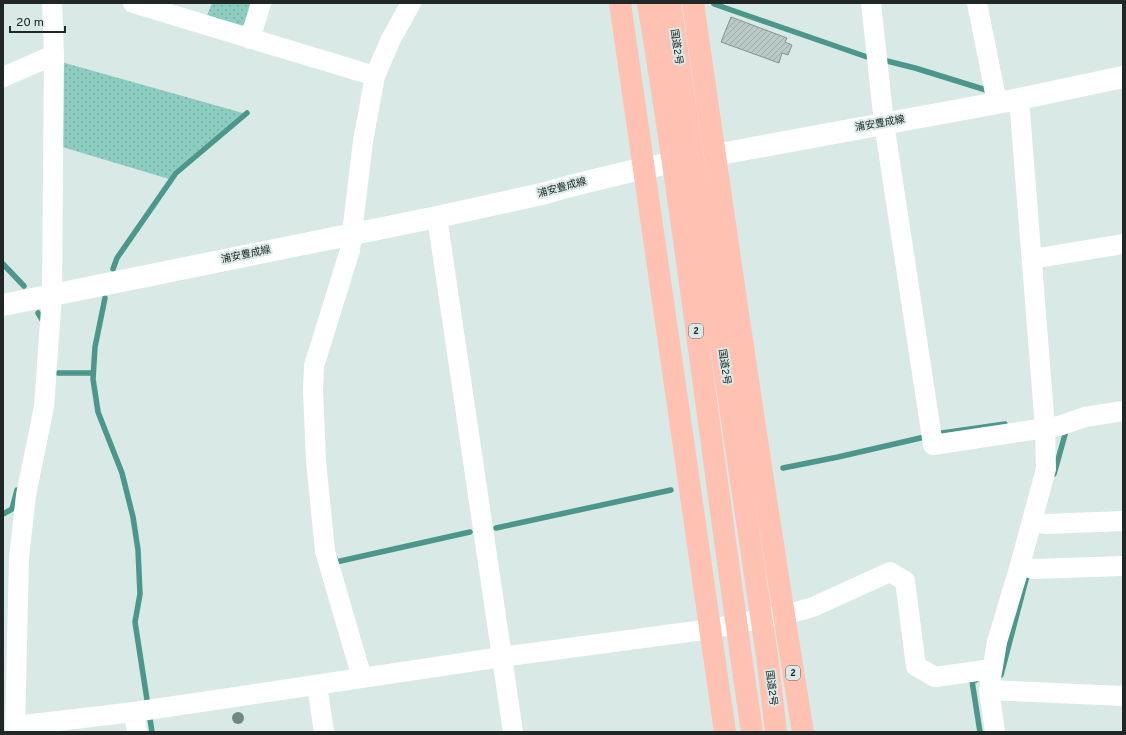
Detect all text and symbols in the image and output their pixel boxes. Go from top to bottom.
scale bar [10,8,65,34]
text: 20 m [16,15,44,31]
street label: 国道2号 [667,28,685,66]
street label: 浦安豊成線 [854,113,906,135]
street label: 浦安豊成線 [536,175,588,201]
street label: 浦安豊成線 [220,243,272,267]
road number: 2 [689,324,703,338]
street label: 国道2号 [715,348,733,386]
road number: 2 [786,666,800,680]
street label: 国道2号 [762,669,780,707]

